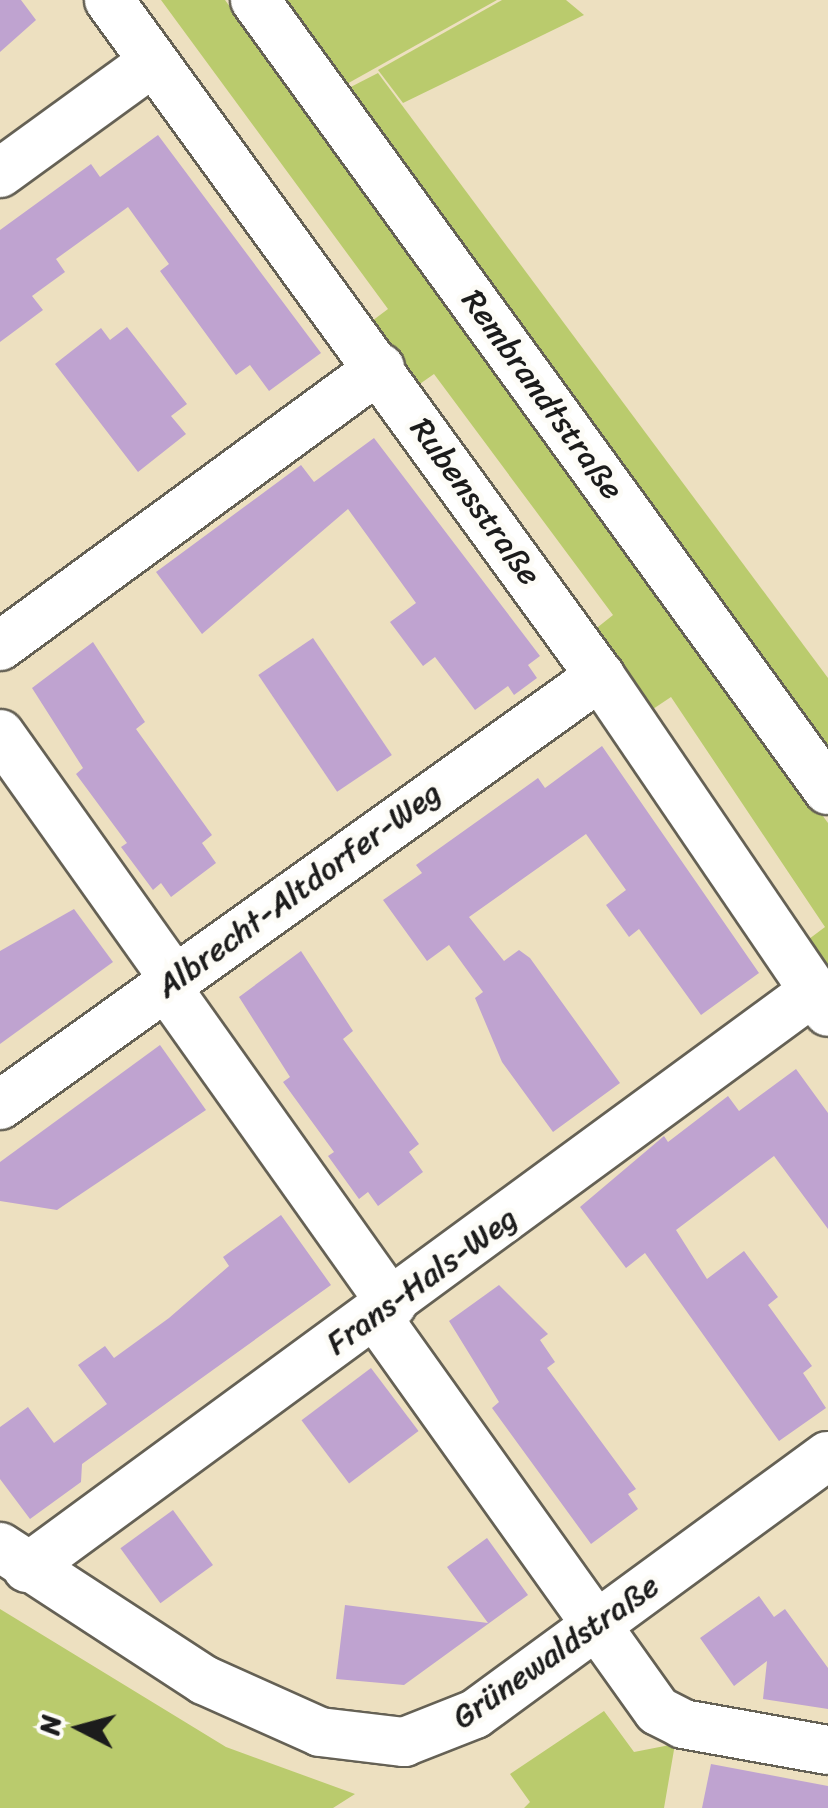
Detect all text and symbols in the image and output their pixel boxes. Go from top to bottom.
street label: Rembrandtstraße [453,283,631,507]
street label: Rubensstraße [401,411,549,593]
street label: Albrecht-Altdorfer-Weg [149,774,449,1006]
street label: Frans-Hals-Weg [319,1199,525,1363]
street label: Grünewaldstraße [446,1567,666,1737]
north arrow [30,1678,130,1778]
text: N [24,1713,75,1737]

